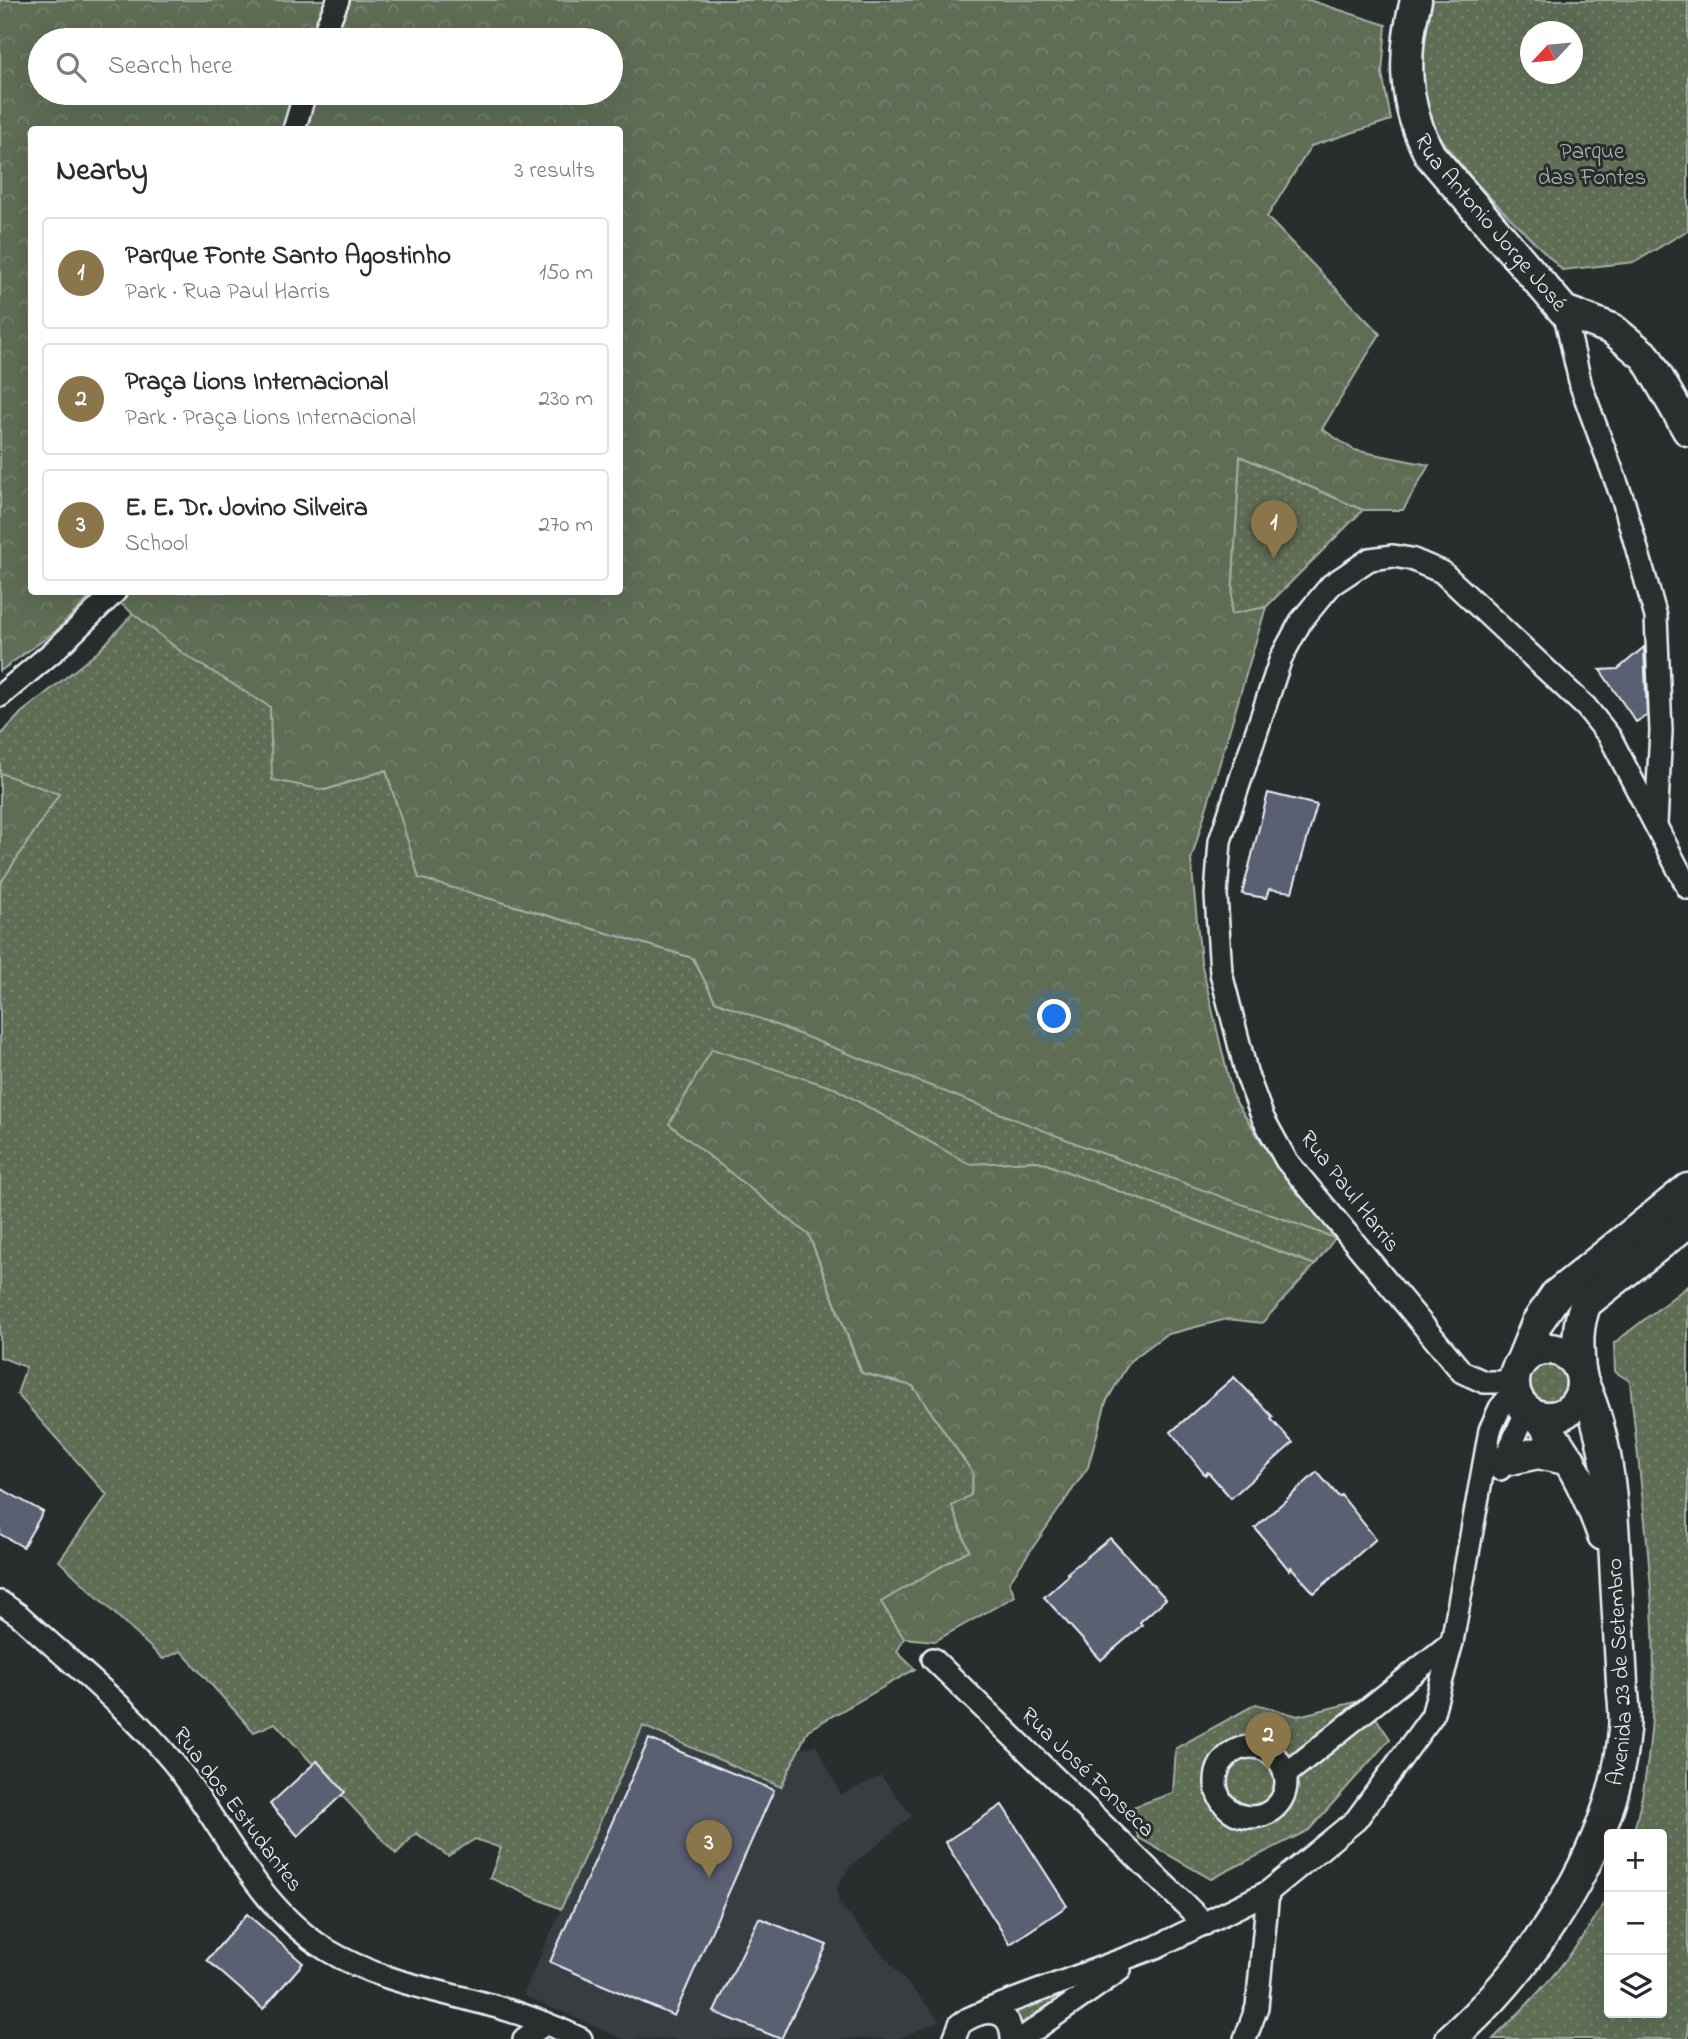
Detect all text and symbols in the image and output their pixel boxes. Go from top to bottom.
north arrow [1520,21,1583,84]
search box [28,28,623,105]
icon: search [52,48,90,86]
text: Search here [108,48,233,86]
street label: Rua Antonio Jorge José [1405,129,1575,320]
park label: Parque das Fontes [1538,136,1646,195]
text: Nearby [56,150,148,194]
text: 3 results [514,155,595,188]
text: Parque Fonte Santo Agostinho [125,238,451,276]
text: 1 [77,257,85,290]
text: 150 m [539,257,593,290]
text: Park · Rua Paul Harris [125,276,330,309]
text: Praça Lions Internacional [125,364,388,402]
text: 2 [75,383,87,416]
text: 230 m [539,383,593,416]
text: Park · Praça Lions Internacional [125,402,416,435]
text: E. E. Dr. Jovino Silveira [125,490,368,528]
pin: 1 [1251,500,1297,558]
text: 3 [76,509,86,542]
text: 270 m [539,509,593,542]
text: School [125,528,188,561]
your location [1037,999,1071,1033]
street label: Rua Paul Harris [1291,1124,1407,1260]
street label: Avenida 23 de Setembro [1598,1557,1641,1789]
street label: Rua José Fonseca [1012,1700,1162,1846]
pin: 2 [1245,1712,1291,1770]
street label: Rua dos Estudantes [164,1721,310,1899]
pin: 3 [686,1820,732,1878]
map controls [1604,1829,1667,2018]
button: + [1604,1829,1667,1892]
button: − [1604,1892,1667,1955]
button: layers [1604,1955,1667,2018]

